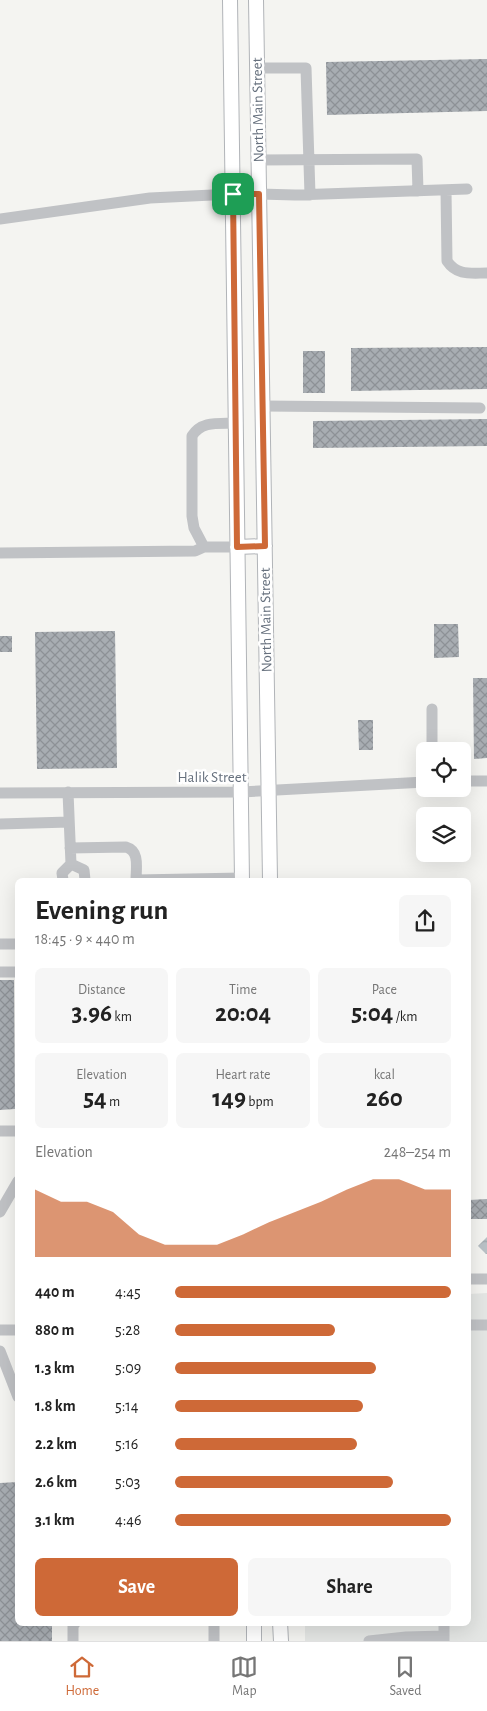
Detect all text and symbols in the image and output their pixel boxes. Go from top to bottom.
street label: North Main Street [250,57,266,163]
pin [212,173,254,215]
icon: arrive [219,180,247,208]
street label: North Main Street [258,567,274,673]
map controls [416,742,471,862]
button: locate [416,742,471,797]
street label: Halik Street [178,770,247,785]
button: layers [416,807,471,862]
button: share [399,895,451,947]
text: Evening run [35,897,168,925]
text: 18:45 · 9 × 440 m [35,931,135,947]
text: Distance [78,983,125,997]
text: Time [229,983,257,997]
text: Pace [372,983,397,997]
text: 3.96 [71,1001,112,1026]
text: 20:04 [215,1001,271,1026]
text: 5:04 [351,1001,393,1026]
text: km [112,1010,132,1024]
text: /km [393,1010,417,1024]
text: Elevation [76,1068,127,1082]
text: Heart rate [216,1068,270,1082]
text: kcal [374,1068,395,1082]
text: 54 [83,1086,107,1111]
text: 149 [212,1086,246,1111]
text: 260 [366,1086,403,1111]
text: m [107,1095,120,1109]
text: bpm [246,1095,274,1109]
text: Elevation [35,1144,93,1160]
text: 248–254 m [384,1144,451,1160]
text: 440 m [35,1284,75,1300]
text: 4:45 [115,1284,141,1300]
text: 880 m [35,1322,74,1338]
text: 5:28 [115,1322,140,1338]
text: 1.3 km [35,1360,75,1376]
text: 5:09 [115,1360,141,1376]
text: 1.8 km [35,1398,76,1414]
text: 5:14 [115,1398,139,1414]
text: 2.2 km [35,1436,77,1452]
text: 5:16 [115,1436,138,1452]
text: 2.6 km [35,1474,77,1490]
text: 5:03 [115,1474,140,1490]
text: 3.1 km [35,1512,75,1528]
text: 4:46 [115,1512,142,1528]
button: Save [35,1558,238,1616]
button: Share [248,1558,451,1616]
tab: Home [66,1653,99,1700]
tab: Map [230,1653,258,1700]
tab: Saved [389,1653,421,1700]

